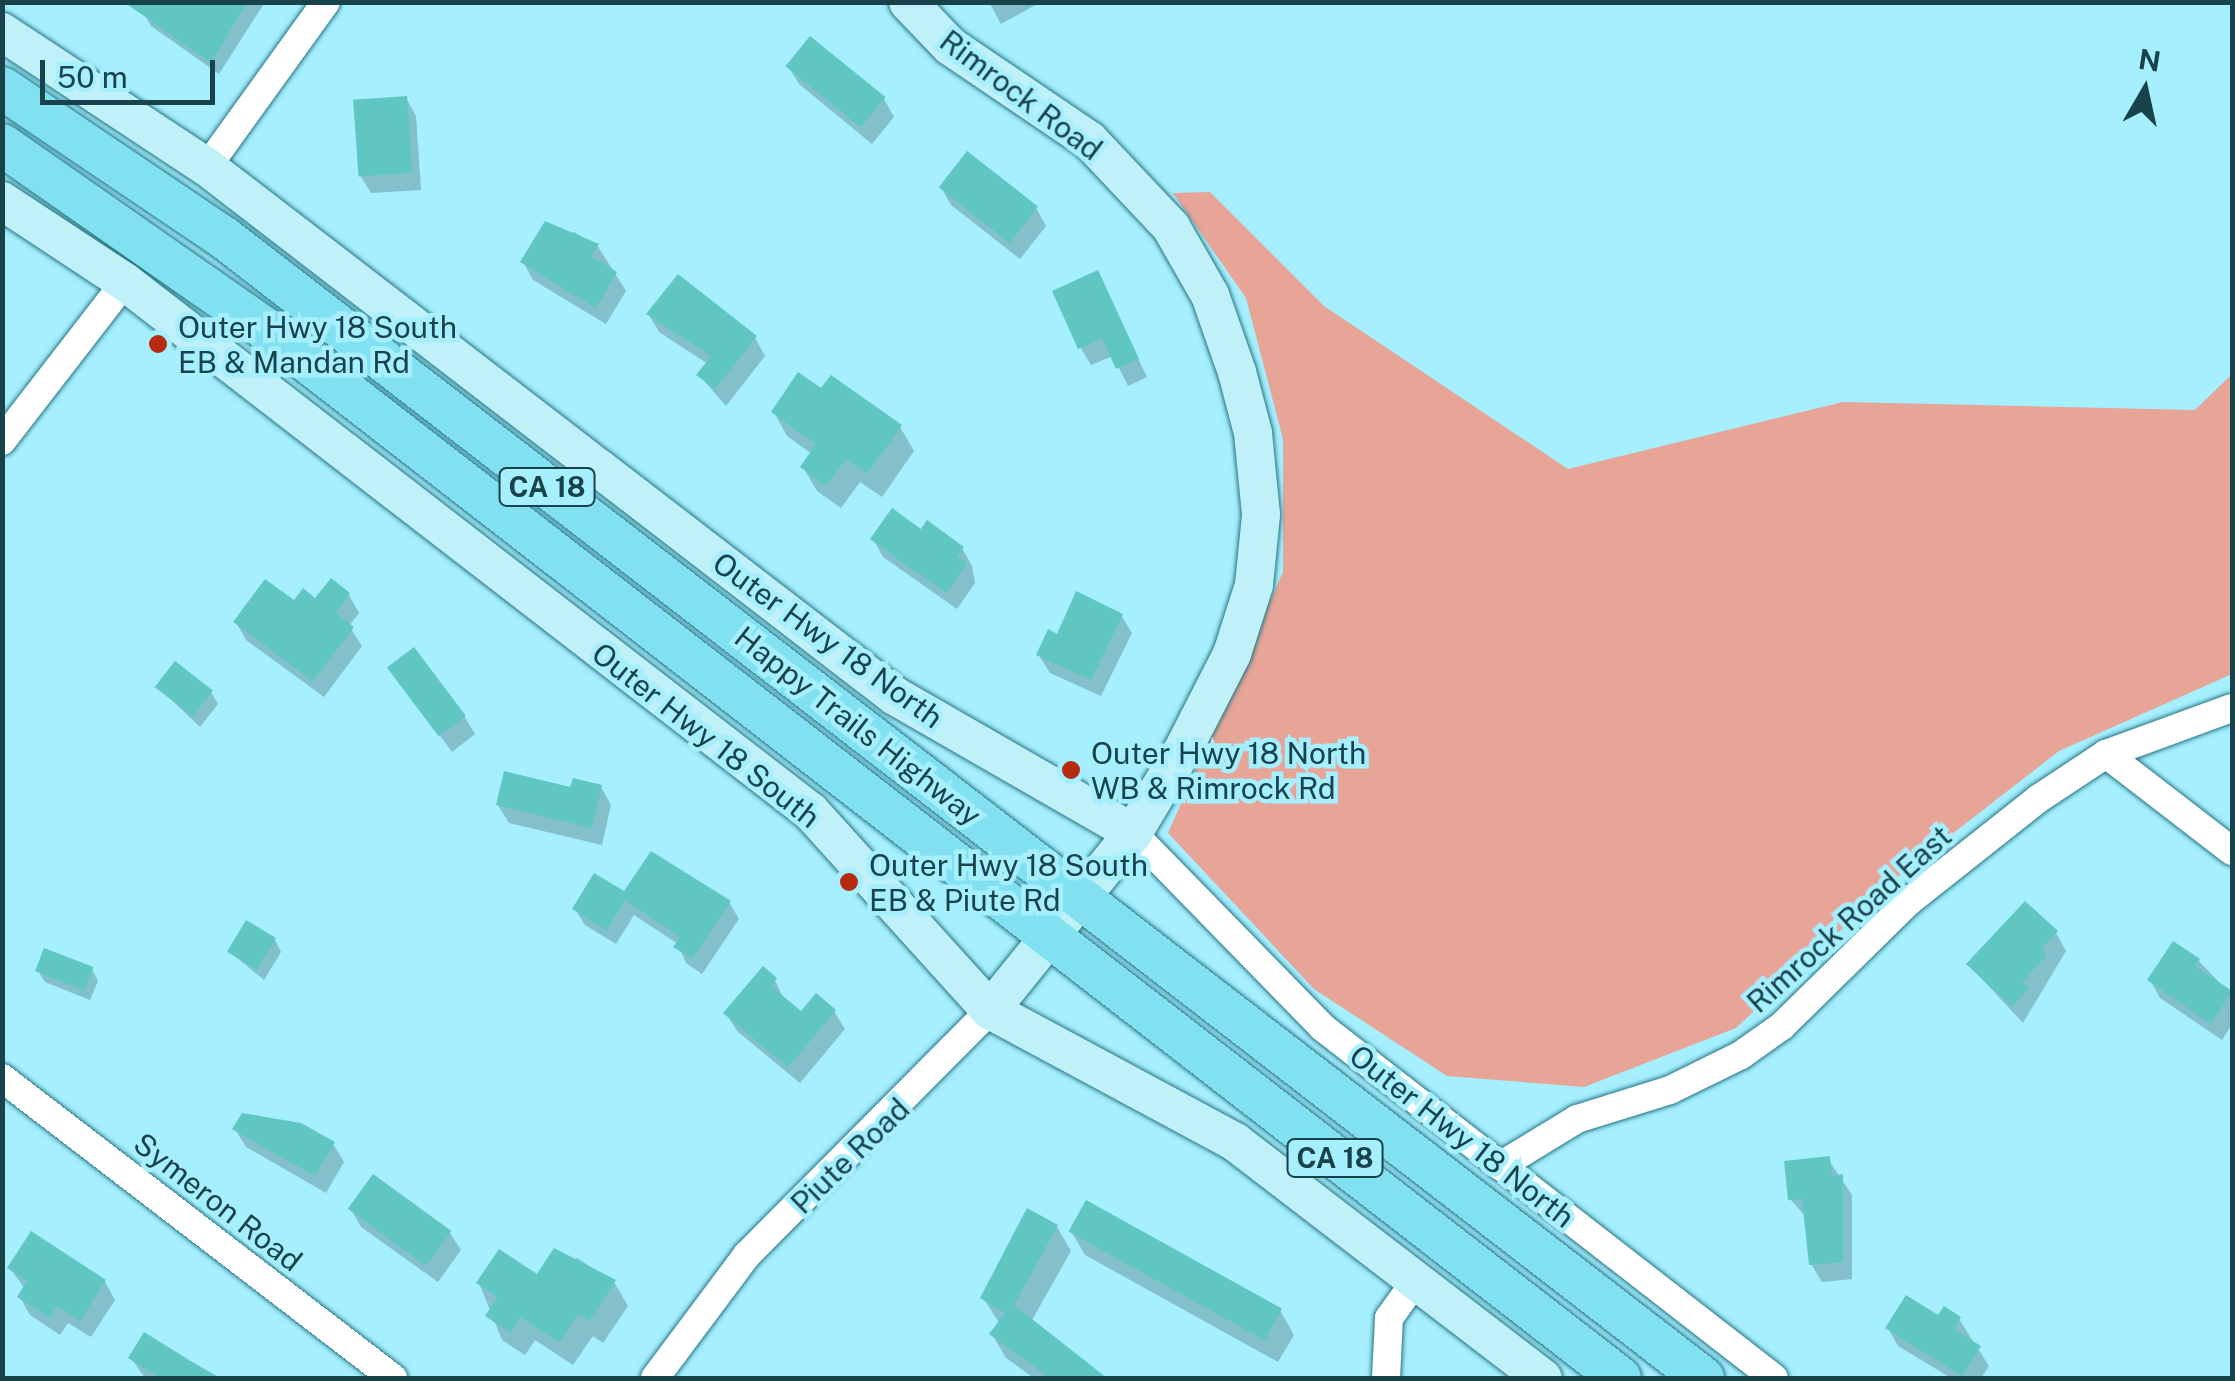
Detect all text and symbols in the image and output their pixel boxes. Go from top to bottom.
street label: Rimrock Road [933,22,1109,168]
scale bar [45,40,220,102]
north arrow [2095,40,2195,140]
text: N [2136,42,2163,78]
text: 50 m [57,59,128,95]
place label: Outer Hwy 18 South EB & Mandan Rd [178,309,457,380]
marker: Outer Hwy 18 South EB & Mandan Rd [147,333,169,355]
road number: CA 18 [497,464,597,510]
street label: Outer Hwy 18 North [706,545,950,735]
street label: Happy Trails Highway [728,619,988,833]
street label: Outer Hwy 18 South [585,635,827,835]
place label: Outer Hwy 18 North WB & Rimrock Rd [1091,735,1366,806]
marker: Outer Hwy 18 North WB & Rimrock Rd [1060,759,1082,781]
street label: Rimrock Road East [1740,818,1958,1020]
place label: Outer Hwy 18 South EB & Piute Rd [869,847,1148,918]
marker: Outer Hwy 18 South EB & Piute Rd [838,871,860,893]
street label: Outer Hwy 18 North [1342,1037,1582,1235]
street label: Piute Road [783,1091,917,1221]
street label: Symeron Road [127,1125,309,1279]
road number: CA 18 [1285,1135,1385,1181]

